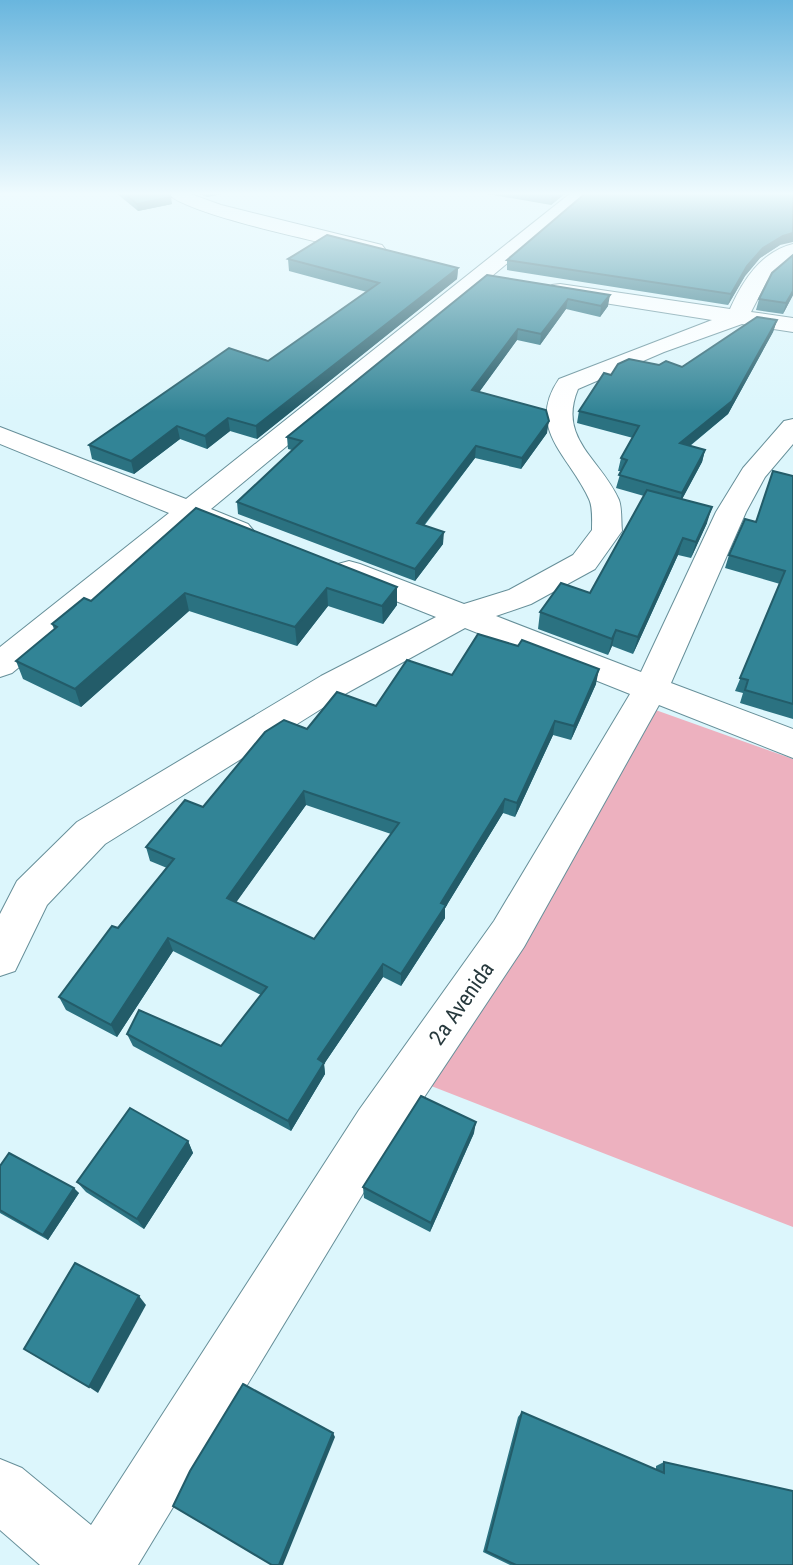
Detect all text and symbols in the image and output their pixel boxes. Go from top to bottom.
street label: 2a Avenida [424,957,499,1050]

